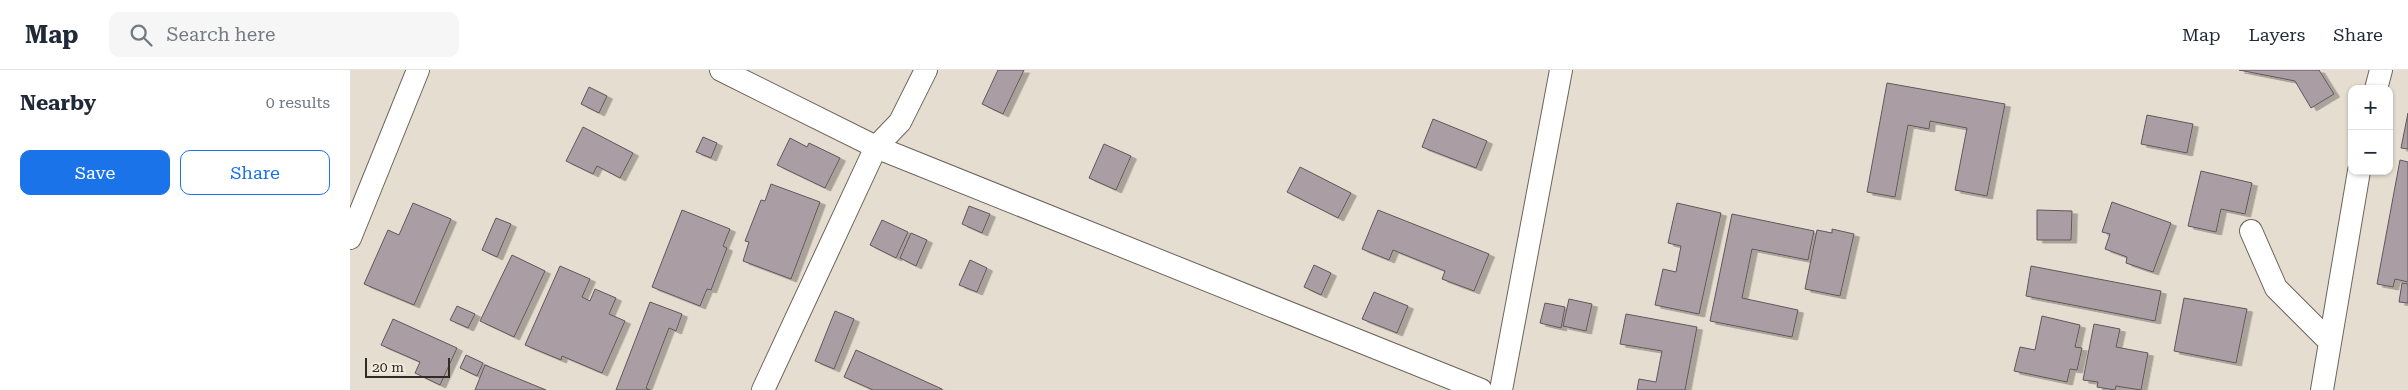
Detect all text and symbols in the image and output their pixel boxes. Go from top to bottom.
search box [109,12,459,57]
text: Map [25,21,79,49]
icon: search [127,21,155,49]
text: Search here [167,23,275,46]
text: Map [2182,24,2221,45]
text: Layers [2249,24,2305,45]
text: Share [2333,24,2383,45]
map controls [2348,85,2393,175]
button: + [2348,85,2393,130]
text: Nearby [20,91,96,115]
text: 0 results [266,93,330,112]
button: − [2348,130,2393,175]
button: Save [20,150,170,195]
button: Share [180,150,330,195]
scale bar [365,355,450,378]
text: 20 m [372,359,404,375]

